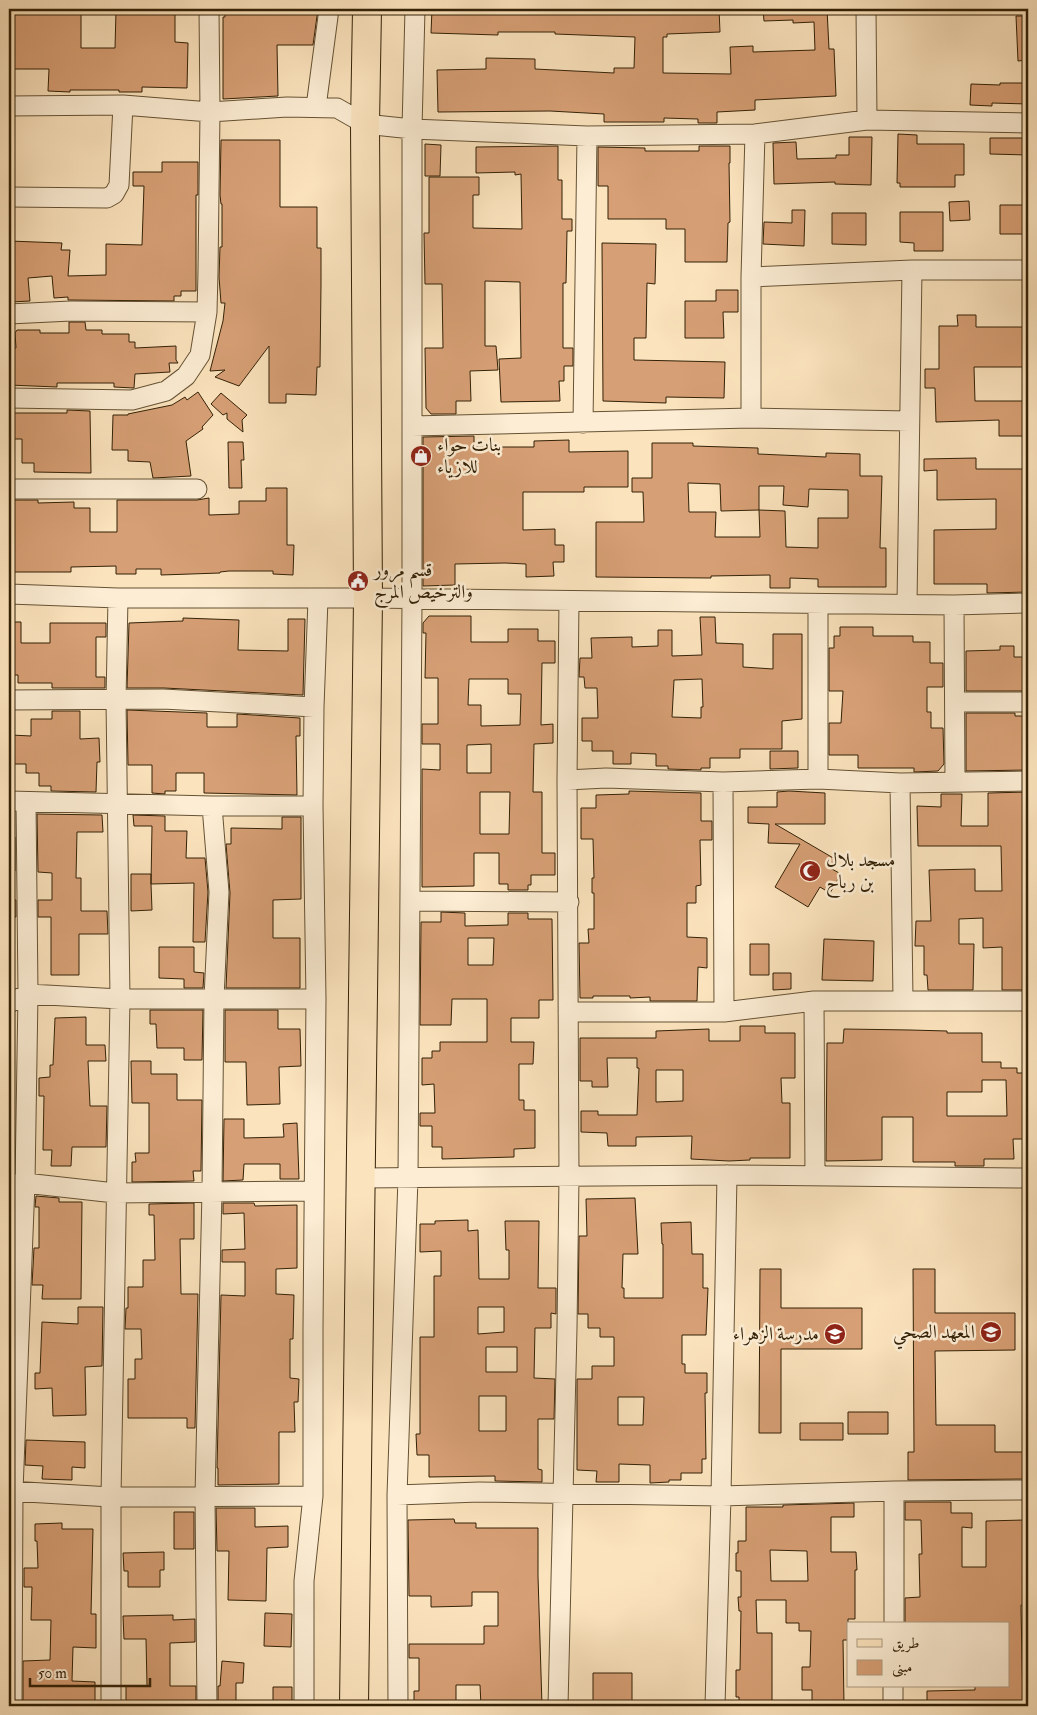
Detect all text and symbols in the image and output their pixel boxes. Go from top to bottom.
place label: بنات حواء للازياء [437,433,501,479]
shop icon: بنات حواء للازياء [409,444,433,468]
place label: قسم مرور والترخيص المرج [372,558,473,609]
public building icon: قسم مرور والترخيص المرج [346,569,370,593]
place label: مسجد بلال بن رباح [826,848,895,899]
mosque icon: مسجد بلال بن رباح [798,859,822,883]
place label: المعهد الصحي [893,1320,975,1350]
school or university icon: المعهد الصحي [979,1320,1003,1344]
place label: مدرسة الزهراء [733,1322,819,1346]
school or university icon: مدرسة الزهراء [823,1322,847,1346]
legend [847,1622,1010,1688]
text: طريق [892,1634,919,1653]
scale bar [30,1655,150,1687]
text: مبنى [892,1658,912,1678]
text: 50 m [38,1664,67,1683]

